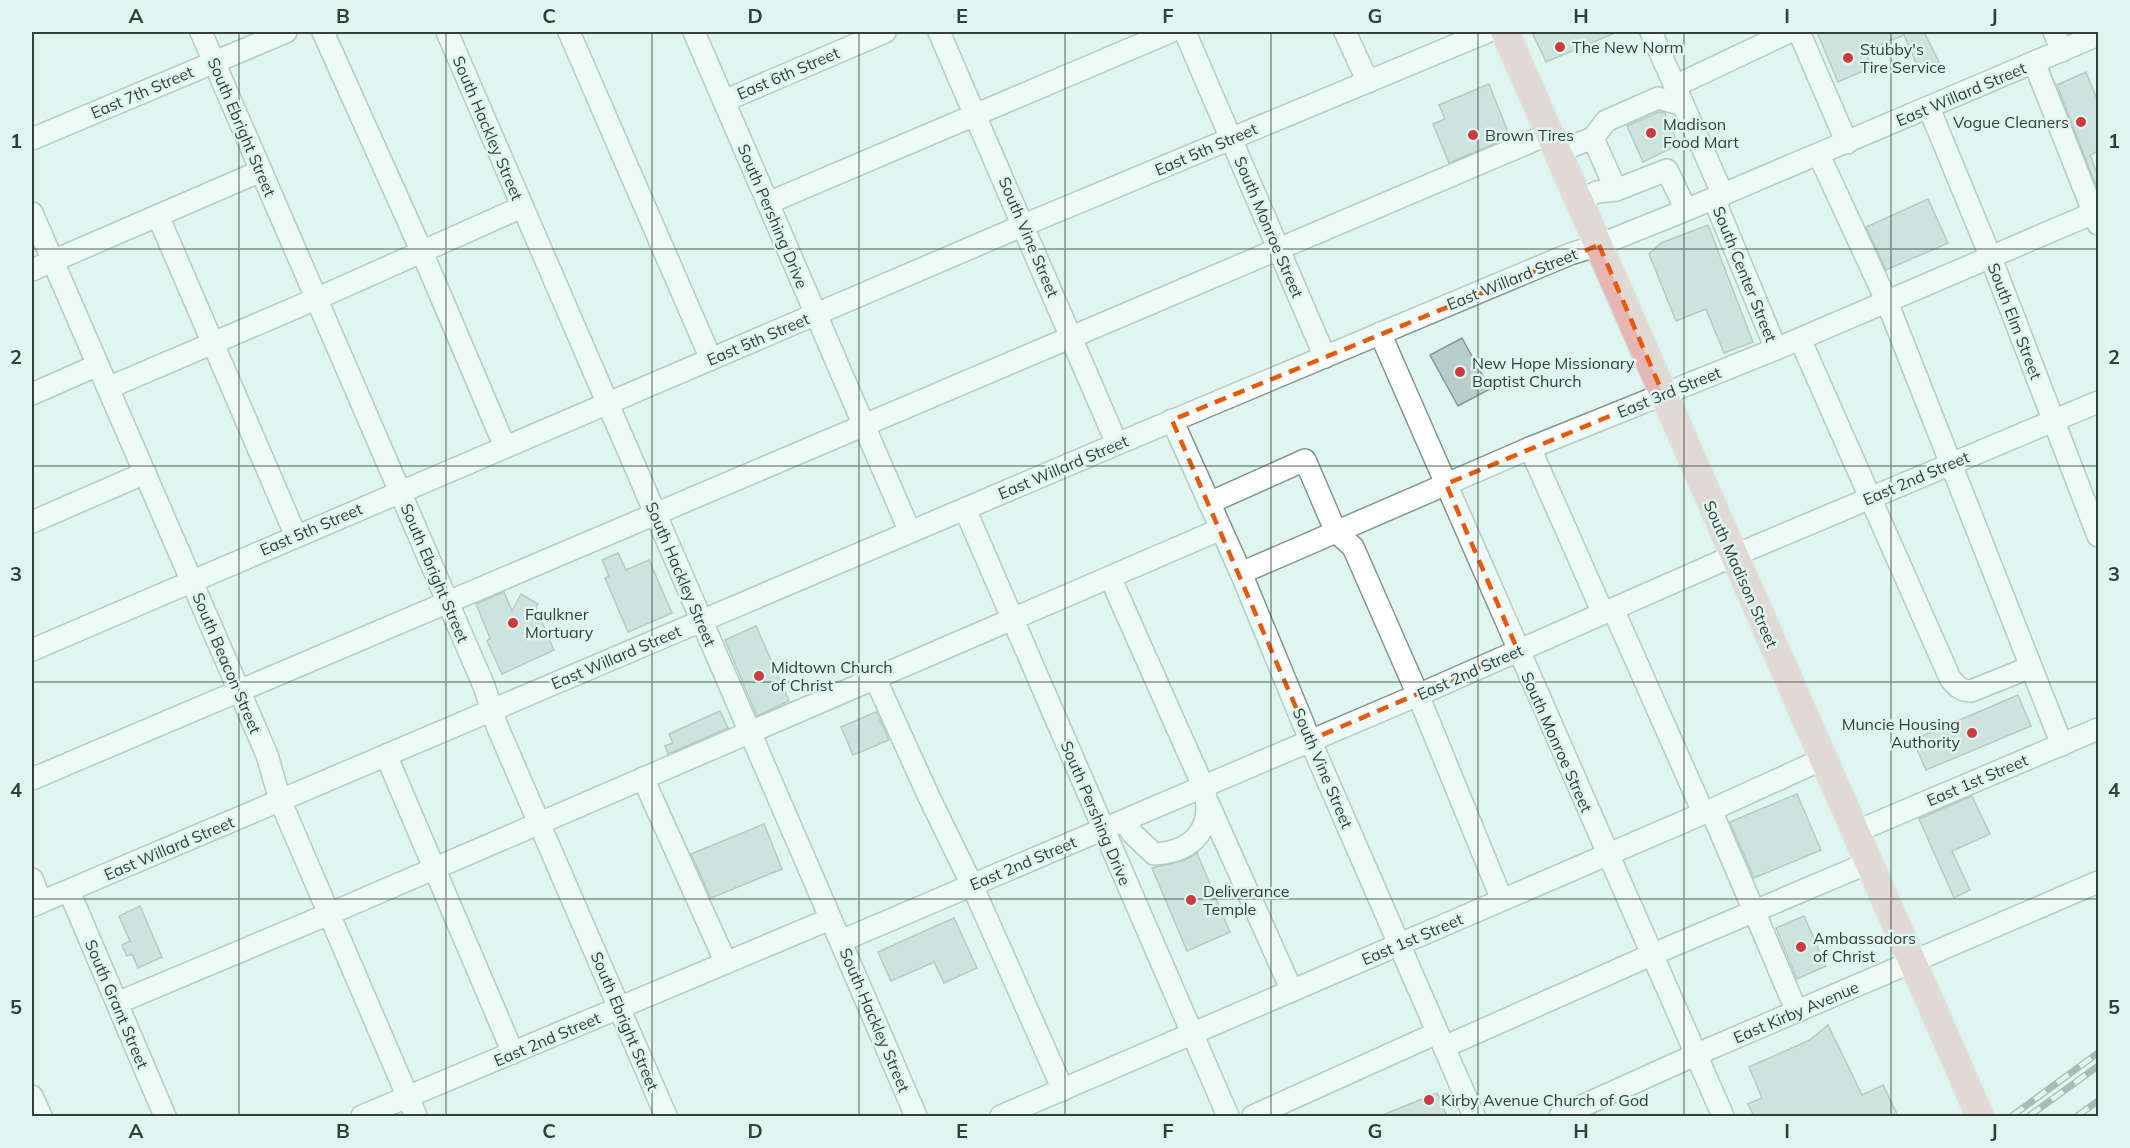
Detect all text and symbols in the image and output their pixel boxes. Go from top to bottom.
text: A [129,3,144,28]
text: B [336,3,350,28]
text: C [542,3,556,28]
text: D [747,3,763,28]
text: E [956,3,968,28]
text: F [1162,3,1174,28]
text: G [1368,3,1382,28]
text: H [1573,3,1589,28]
text: I [1784,3,1790,28]
text: J [1990,3,1998,28]
place label: The New Norm [1572,37,1684,57]
place label: Stubby's Tire Service [1860,39,1946,77]
marker: The New Norm [1553,40,1567,54]
street label: East 6th Street [734,42,843,104]
marker: Stubby's Tire Service [1841,51,1855,65]
street label: South Hackley Street [449,53,528,204]
street label: South Ebright Street [204,54,280,200]
street label: East Willard Street [1893,57,2029,130]
street label: East 7th Street [88,61,197,123]
place label: Vogue Cleaners [1953,112,2069,132]
place label: Madison Food Mart [1663,114,1739,152]
marker: Vogue Cleaners [2074,115,2088,129]
street label: East 5th Street [1152,118,1261,180]
place label: Brown Tires [1485,125,1574,145]
marker: Madison Food Mart [1644,126,1658,140]
text: 1 [10,128,22,153]
marker: Brown Tires [1466,128,1480,142]
text: 1 [2108,128,2120,153]
street label: South Pershing Drive [734,141,812,291]
street label: South Monroe Street [1230,153,1308,301]
street label: South Vine Street [995,174,1064,301]
street label: South Center Street [1709,203,1781,345]
street label: East Willard Street [1444,244,1581,314]
street label: South Elm Street [1984,260,2047,382]
street label: East 5th Street [704,308,813,370]
text: 2 [10,344,22,369]
text: 2 [2108,344,2120,369]
place label: New Hope Missionary Baptist Church [1472,353,1635,391]
street label: East 3rd Street [1614,362,1724,422]
marker: New Hope Missionary Baptist Church [1453,365,1467,379]
street label: East Willard Street [995,430,1131,503]
street label: East 2nd Street [1860,446,1973,509]
street label: South Madison Street [1700,497,1783,651]
street label: East 5th Street [257,498,366,560]
street label: South Hackley Street [642,499,721,650]
street label: South Ebright Street [397,500,473,646]
text: 3 [10,561,22,586]
text: 3 [2108,561,2120,586]
street label: South Beacon Street [188,589,266,737]
place label: Faulkner Mortuary [525,604,594,642]
marker: Faulkner Mortuary [506,616,520,630]
street label: East Willard Street [548,620,684,693]
street label: East 2nd Street [1414,640,1526,704]
place label: Midtown Church of Christ [771,657,893,695]
marker: Midtown Church of Christ [752,669,766,683]
street label: South Monroe Street [1517,669,1597,816]
street label: South Vine Street [1289,705,1358,832]
place label: Muncie Housing Authority [1842,714,1961,752]
marker: Muncie Housing Authority [1965,726,1979,740]
street label: South Pershing Drive [1057,738,1135,888]
street label: East 1st Street [1923,750,2031,810]
text: 4 [10,777,22,802]
text: 4 [2108,777,2120,802]
street label: East Willard Street [101,811,237,884]
street label: East 2nd Street [967,831,1080,894]
place label: Deliverance Temple [1203,881,1290,919]
marker: Deliverance Temple [1184,893,1198,907]
street label: East 1st Street [1358,909,1466,969]
place label: Ambassadors of Christ [1813,928,1916,966]
street label: South Grant Street [81,937,153,1072]
marker: Ambassadors of Christ [1794,940,1808,954]
street label: South Hackley Street [836,945,915,1096]
street label: South Ebright Street [587,948,663,1094]
street label: East Kirby Avenue [1730,977,1862,1047]
text: 5 [10,994,22,1019]
text: 5 [2108,994,2120,1019]
street label: East 2nd Street [491,1007,604,1070]
place label: Kirby Avenue Church of God [1441,1090,1649,1110]
marker: Kirby Avenue Church of God [1422,1093,1436,1107]
text: A [129,1118,144,1143]
text: B [336,1118,350,1143]
text: C [542,1118,556,1143]
text: D [747,1118,763,1143]
text: E [956,1118,968,1143]
text: F [1162,1118,1174,1143]
text: G [1368,1118,1382,1143]
text: H [1573,1118,1589,1143]
text: I [1784,1118,1790,1143]
text: J [1990,1118,1998,1143]

